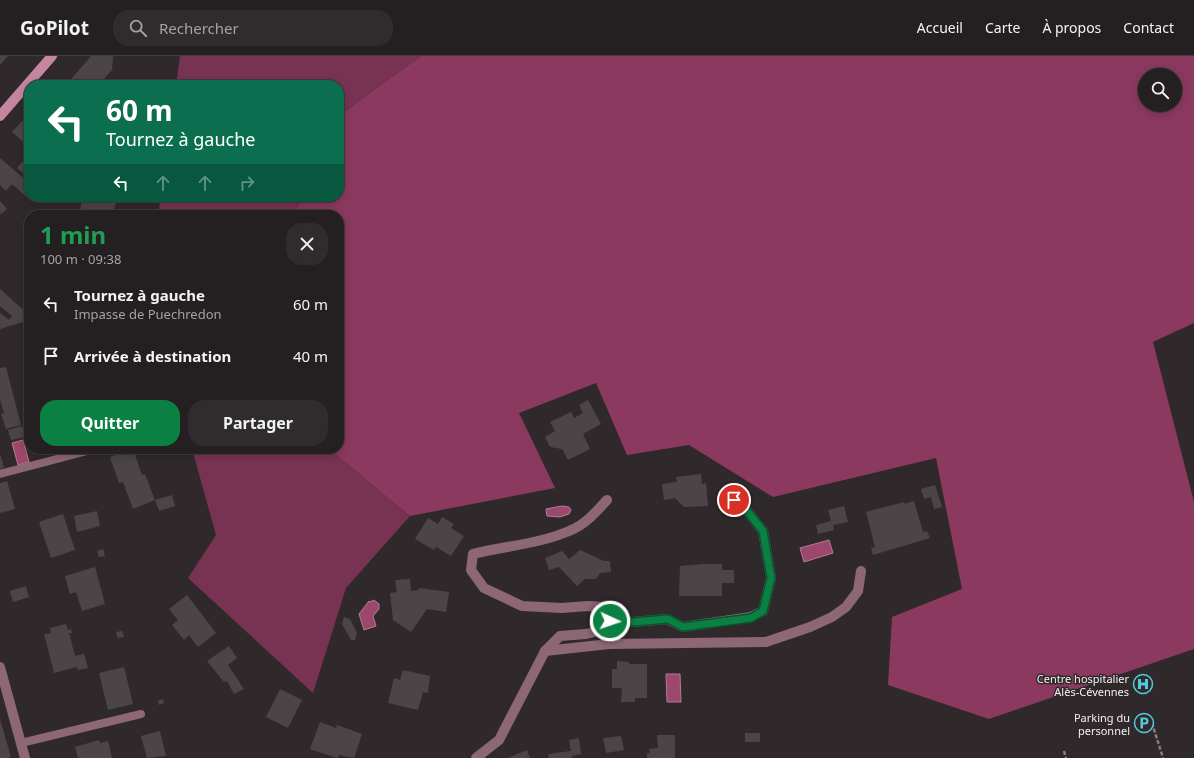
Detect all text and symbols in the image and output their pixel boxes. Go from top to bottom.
search box [113,10,393,46]
text: GoPilot [20,15,89,41]
icon: search [127,17,149,39]
text: Rechercher [159,18,239,38]
text: Accueil [917,18,963,37]
text: Carte [985,18,1020,37]
text: À propos [1042,18,1101,37]
text: Contact [1123,18,1174,37]
map controls [1138,68,1182,112]
button: search [1138,68,1182,112]
text: 60 m [106,91,173,129]
icon: left [40,96,92,148]
text: Tournez à gauche [106,127,255,151]
icon: left [110,172,132,194]
icon: ahead [152,172,174,194]
icon: ahead [194,172,216,194]
icon: right [236,172,258,194]
text: 1 min [40,218,106,251]
button: close [286,223,328,265]
text: 100 m · 09:38 [40,250,121,268]
text: Tournez à gauche [74,285,205,305]
icon: left [40,293,62,315]
text: 60 m [293,294,328,314]
text: Impasse de Puechredon [74,305,222,323]
icon: arrive [40,345,62,367]
text: Arrivée à destination [74,346,231,366]
text: 40 m [293,346,328,366]
button: Quitter [40,400,180,446]
button: Partager [188,400,328,446]
pin [717,483,751,517]
icon: arrive [723,489,745,511]
position arrow [589,600,631,642]
place label: Centre hospitalier Alès-Cévennes [1037,671,1129,699]
hospital icon: Centre hospitalier Alès-Cévennes [1132,673,1154,695]
place label: Parking du personnel [1074,710,1130,738]
parking icon: Parking du personnel [1133,712,1155,734]

